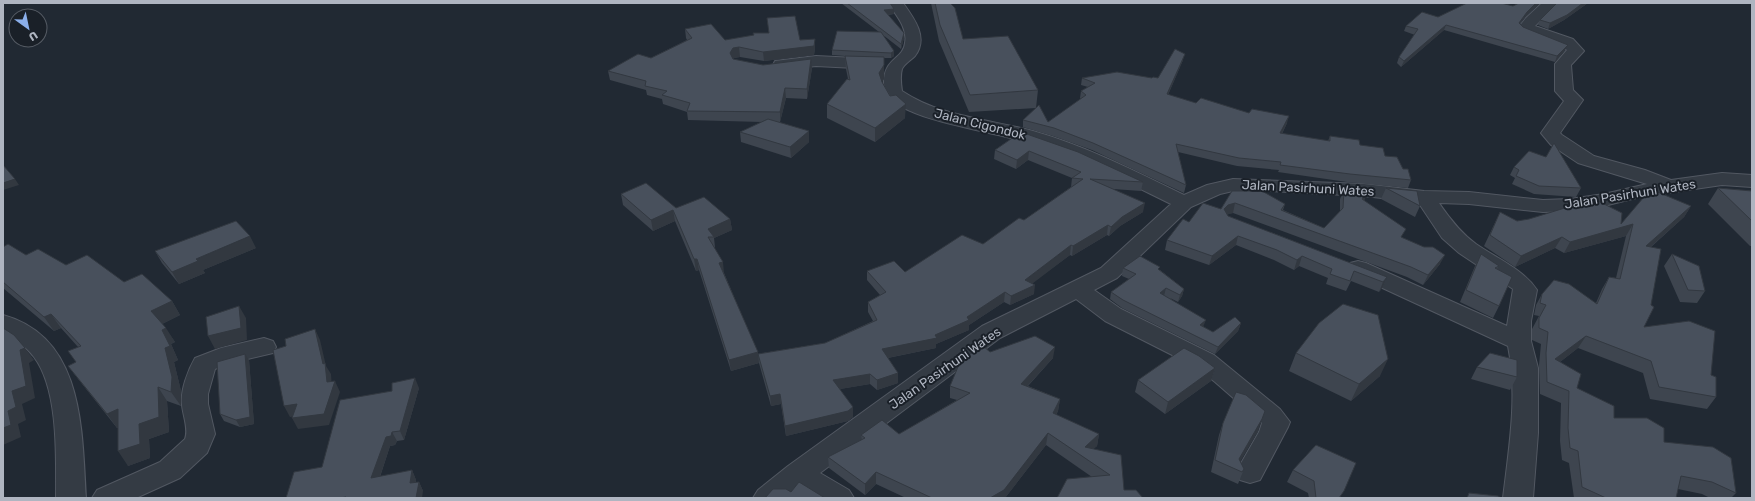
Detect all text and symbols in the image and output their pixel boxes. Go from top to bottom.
north arrow [8,8,48,48]
text: U [26,28,40,44]
street label: Jalan Cigondok [933,105,1027,144]
street label: Jalan Pasirhuni Wates [1563,176,1697,212]
street label: Jalan Pasirhuni Wates [1241,177,1375,199]
street label: Jalan Pasirhuni Wates [886,324,1004,412]

